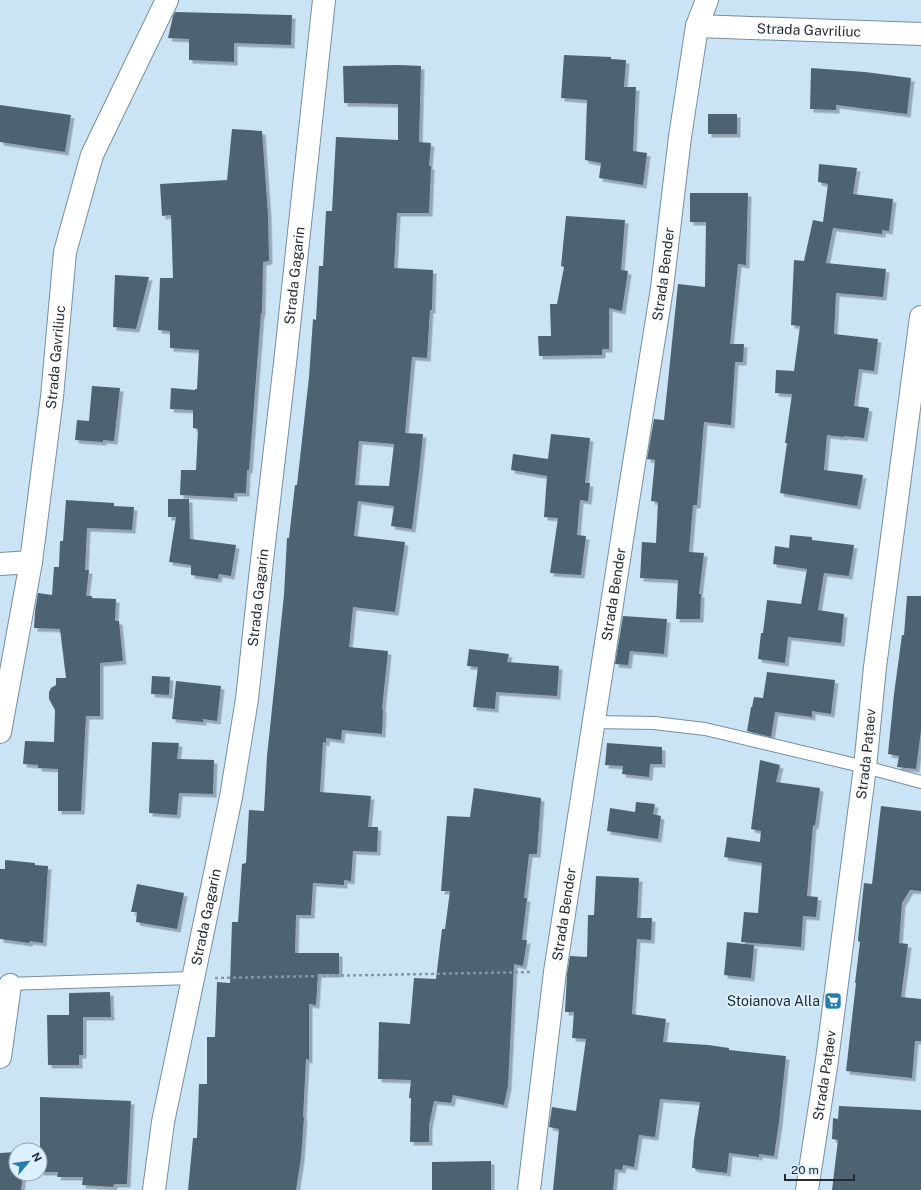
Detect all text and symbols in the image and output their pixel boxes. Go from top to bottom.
street label: Strada Gavriliuc [756,20,861,40]
street label: Strada Gagarin [281,226,308,325]
street label: Strada Bender [649,226,677,322]
street label: Strada Gavriliuc [43,305,68,410]
street label: Strada Bender [598,546,629,642]
street label: Strada Gagarin [245,548,271,647]
street label: Strada Pațaev [853,708,879,800]
street label: Strada Bender [549,866,579,962]
street label: Strada Gagarin [188,867,224,967]
supermarket icon: Stoianova Alla [823,991,843,1011]
place label: Stoianova Alla [727,993,820,1009]
street label: Strada Pațaev [810,1029,839,1122]
north arrow [8,1142,48,1182]
text: N [29,1150,44,1164]
scale bar [785,1156,854,1182]
text: 20 m [791,1163,819,1177]

